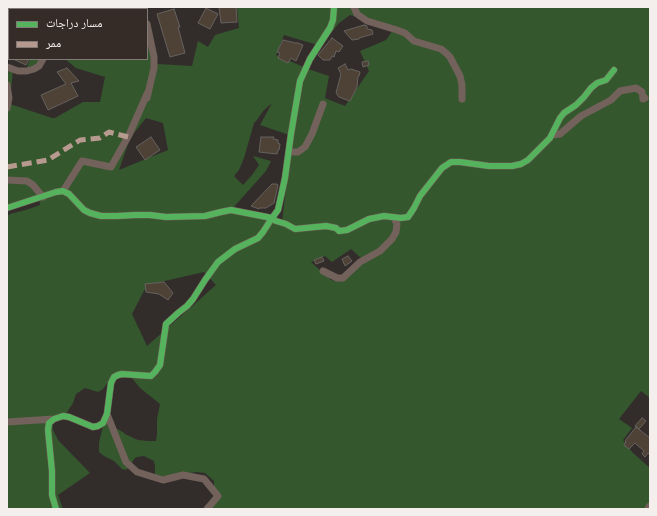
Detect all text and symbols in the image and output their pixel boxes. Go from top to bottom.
legend [8,8,148,60]
text: مسار دراجات [46,15,103,31]
text: ممر [46,35,61,51]

